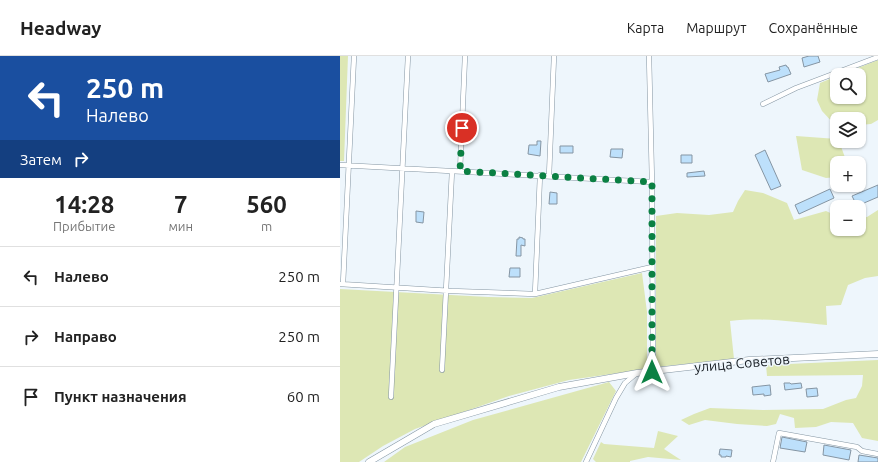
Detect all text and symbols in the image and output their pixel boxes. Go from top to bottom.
text: Headway [20,17,101,39]
text: Карта [627,20,664,36]
text: Маршрут [686,20,747,36]
text: Сохранённые [769,20,858,36]
map controls [830,68,866,236]
button: search [830,68,866,104]
icon: left [20,72,72,124]
text: 250 m [86,72,164,103]
text: Налево [86,105,149,125]
pin [445,111,479,145]
button: layers [830,112,866,148]
icon: arrive [451,117,473,139]
icon: right [70,148,92,170]
text: Затем [20,151,62,168]
button: + [830,156,866,192]
text: 14:28 [54,191,114,218]
text: 7 [174,191,188,218]
text: 560 [246,191,287,218]
button: − [830,200,866,236]
text: Прибытие [53,219,115,233]
text: мин [168,219,193,233]
text: m [261,219,272,233]
icon: left [20,266,42,288]
text: Налево [54,268,109,285]
text: 250 m [278,268,320,285]
icon: right [20,326,42,348]
text: Направо [54,328,117,345]
text: 250 m [278,328,320,345]
position arrow [631,351,673,393]
street label: улица Советов [694,351,790,375]
icon: arrive [20,386,42,408]
text: Пункт назначения [54,388,187,405]
text: 60 m [287,388,320,405]

